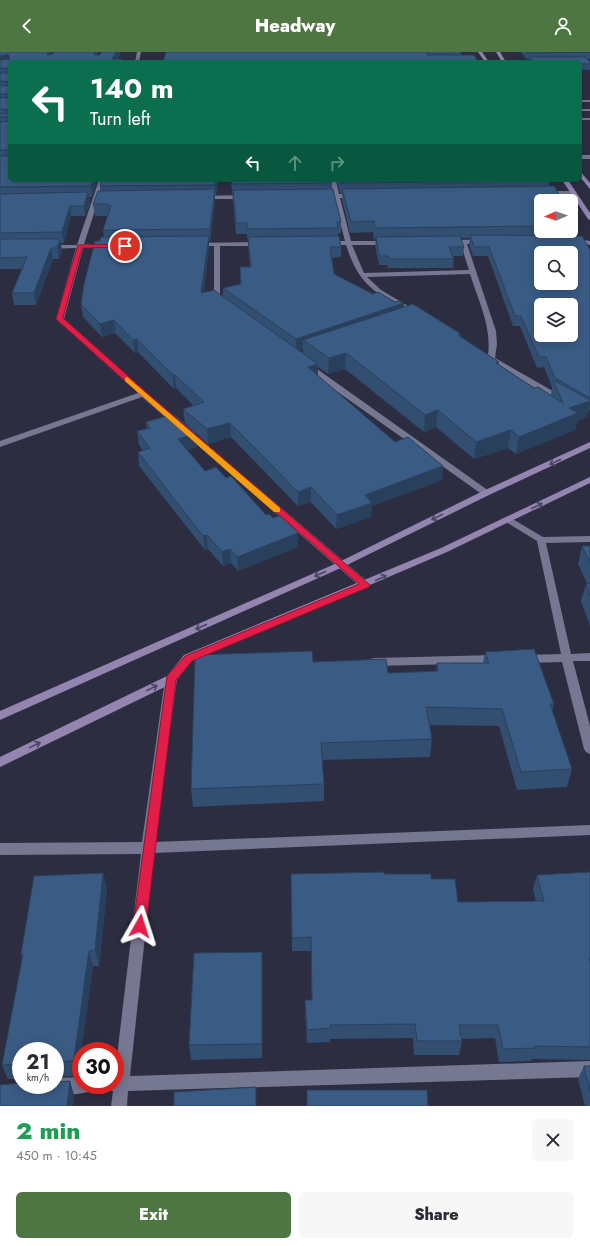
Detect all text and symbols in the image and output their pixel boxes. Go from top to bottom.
text: Headway [255,13,335,39]
icon: back [16,15,38,37]
icon: person [552,15,574,37]
text: 140 m [90,68,174,109]
icon: left [24,76,76,128]
text: Turn left [90,106,150,132]
icon: left [242,152,264,174]
icon: ahead [284,152,306,174]
icon: right [326,152,348,174]
north arrow [534,194,578,238]
map controls [534,194,578,342]
pin [108,229,142,263]
icon: arrive [114,235,136,257]
button: search [534,246,578,290]
button: layers [534,298,578,342]
one-way arrow [549,459,561,466]
one-way arrow [530,502,542,509]
one-way arrow [431,514,443,521]
one-way arrow [314,570,326,578]
one-way arrow [374,574,386,582]
one-way arrow [196,623,208,631]
one-way arrow [146,684,158,691]
one-way arrow [29,741,41,748]
position arrow [119,905,161,947]
speed limit sign: 30 [72,1042,124,1094]
text: 21 [26,1048,50,1077]
text: km/h [27,1070,49,1085]
text: 2 min [16,1113,80,1148]
button: close [532,1119,574,1161]
text: 450 m · 10:45 [16,1146,97,1165]
button: Exit [16,1192,291,1238]
button: Share [299,1192,574,1238]

